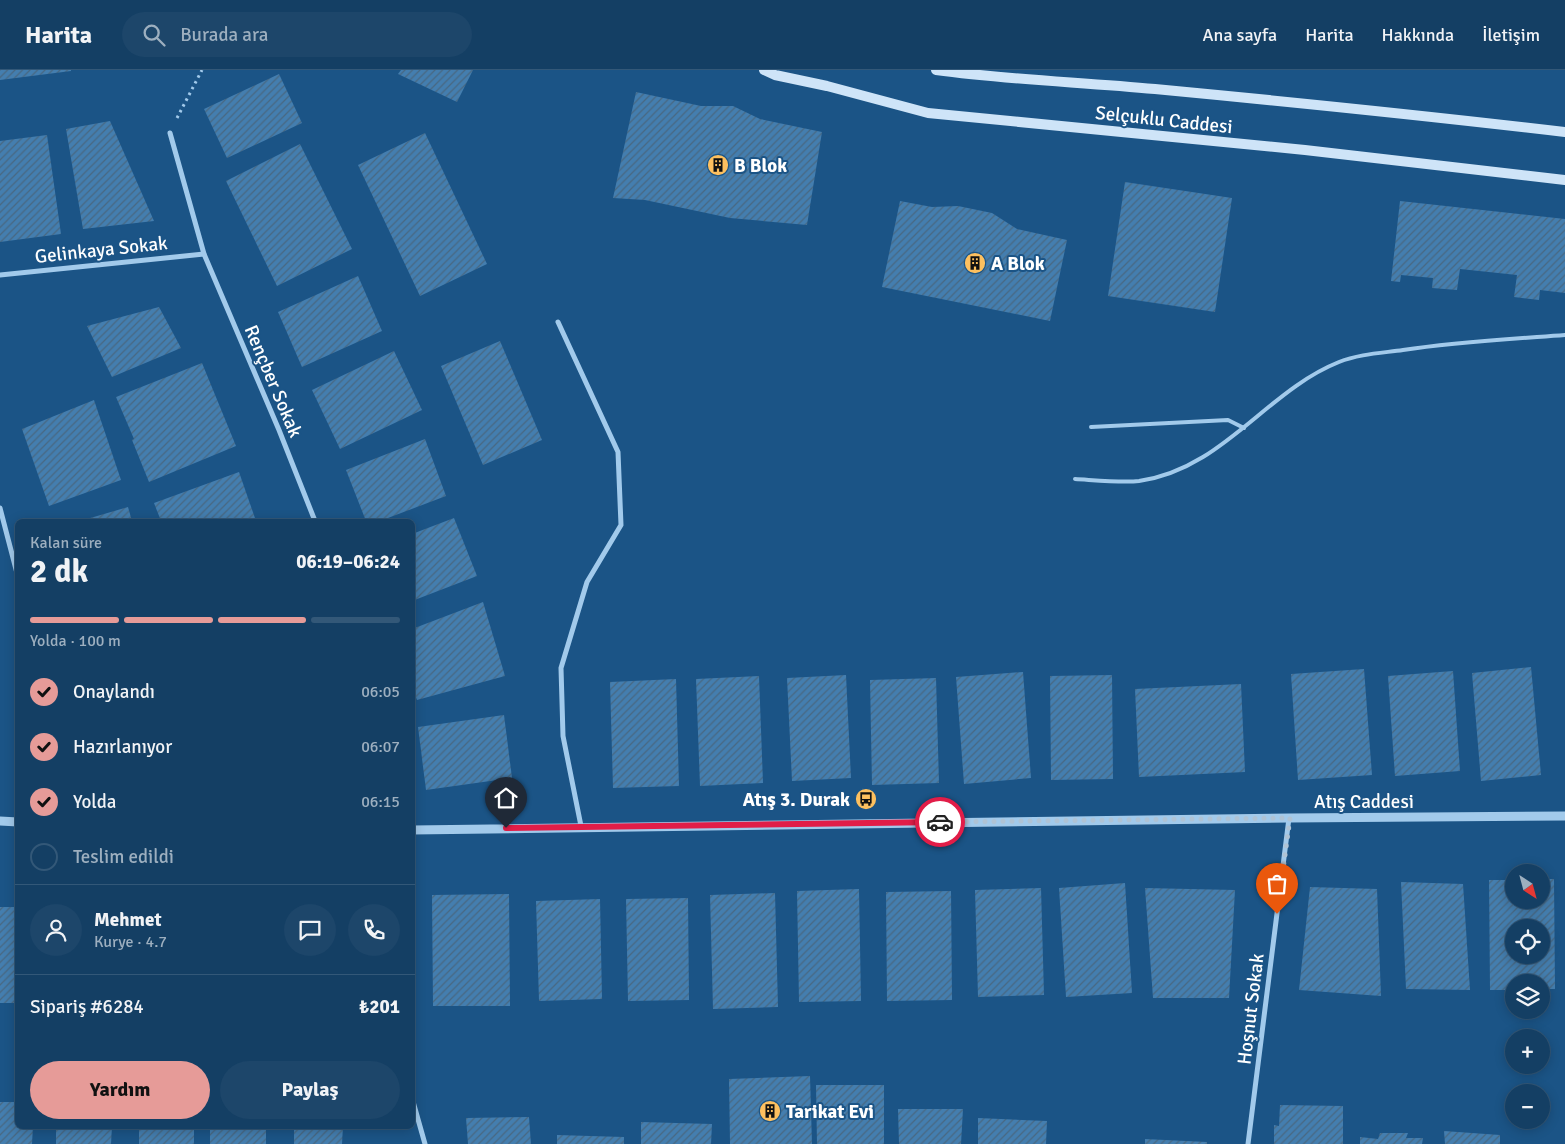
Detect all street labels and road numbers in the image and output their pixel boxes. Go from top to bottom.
street label: Selçuklu Caddesi [1094,101,1234,139]
street label: Gelinkaya Sokak [34,231,169,269]
street label: Rençber Sokak [239,322,308,442]
street label: Atış Caddesi [1314,790,1414,814]
street label: Hoşnut Sokak [1232,952,1270,1066]

